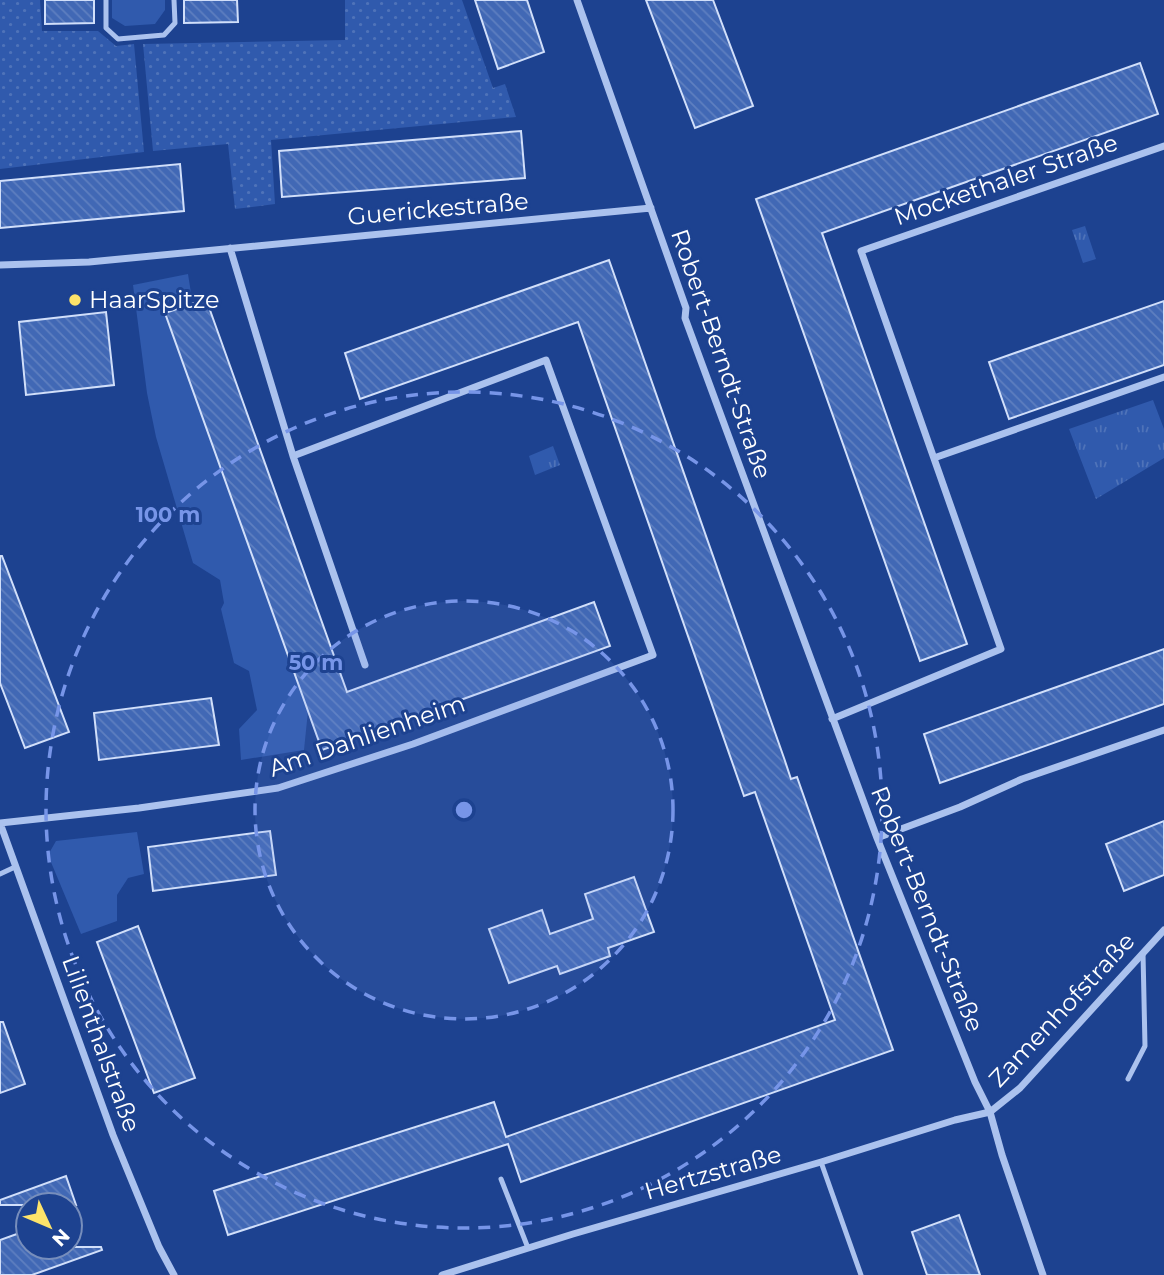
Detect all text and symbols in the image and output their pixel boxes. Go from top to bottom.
street label: Mockethaler Straße [890,128,1121,231]
street label: Guerickestraße [346,186,530,231]
street label: Robert-Berndt-Straße [665,225,778,483]
place label: HaarSpitze [89,285,220,314]
marker: HaarSpitze [67,292,83,308]
text: 100 m [136,502,200,527]
text: 50 m [289,650,343,675]
street label: Am Dahlienheim [265,688,469,783]
street label: Robert-Berndt-Straße [865,782,990,1036]
centre of rings [452,798,476,822]
street label: Zamenhofstraße [983,927,1140,1093]
street label: Lilienthalstraße [56,952,147,1136]
street label: Hertzstraße [641,1139,785,1206]
north arrow [14,1191,84,1261]
text: N [47,1224,74,1251]

